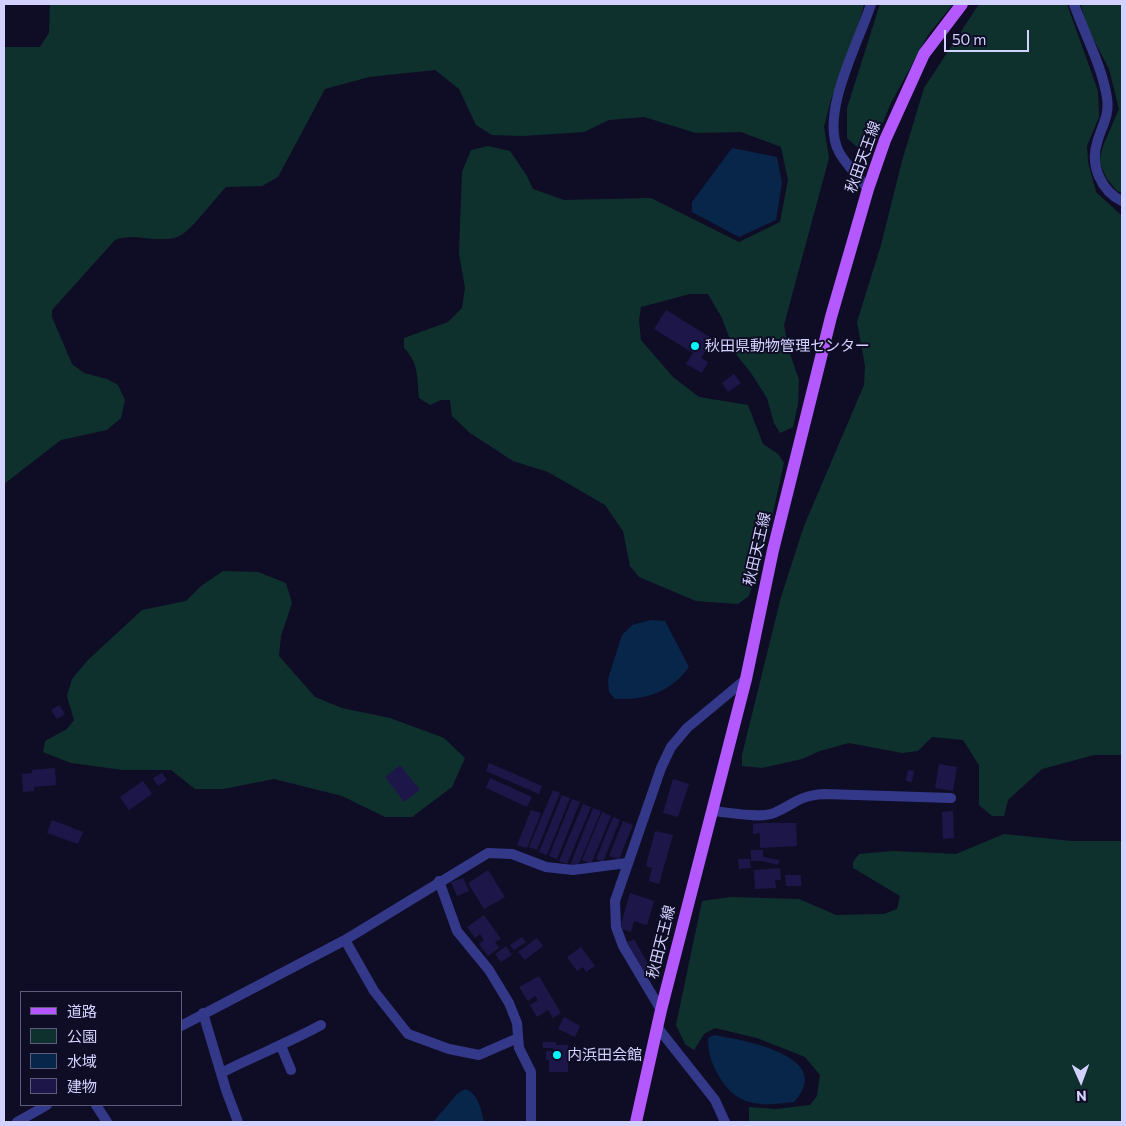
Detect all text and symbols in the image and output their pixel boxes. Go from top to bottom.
scale bar [946,20,1031,52]
text: 50 m [952,30,986,48]
street label: 秋田天王線 [842,119,884,195]
place label: 秋田県動物管理センター [705,337,870,355]
marker: 秋田県動物管理センター [689,340,701,352]
street label: 秋田天王線 [740,510,774,588]
street label: 秋田天王線 [643,903,679,981]
legend [20,991,182,1106]
text: 道路 [67,1002,97,1020]
text: 公園 [67,1027,97,1045]
place label: 内浜田会館 [567,1046,642,1064]
marker: 内浜田会館 [551,1049,563,1061]
text: 水域 [67,1052,97,1070]
north arrow [1056,1056,1106,1106]
text: 建物 [67,1077,97,1095]
text: N [1076,1088,1087,1105]

